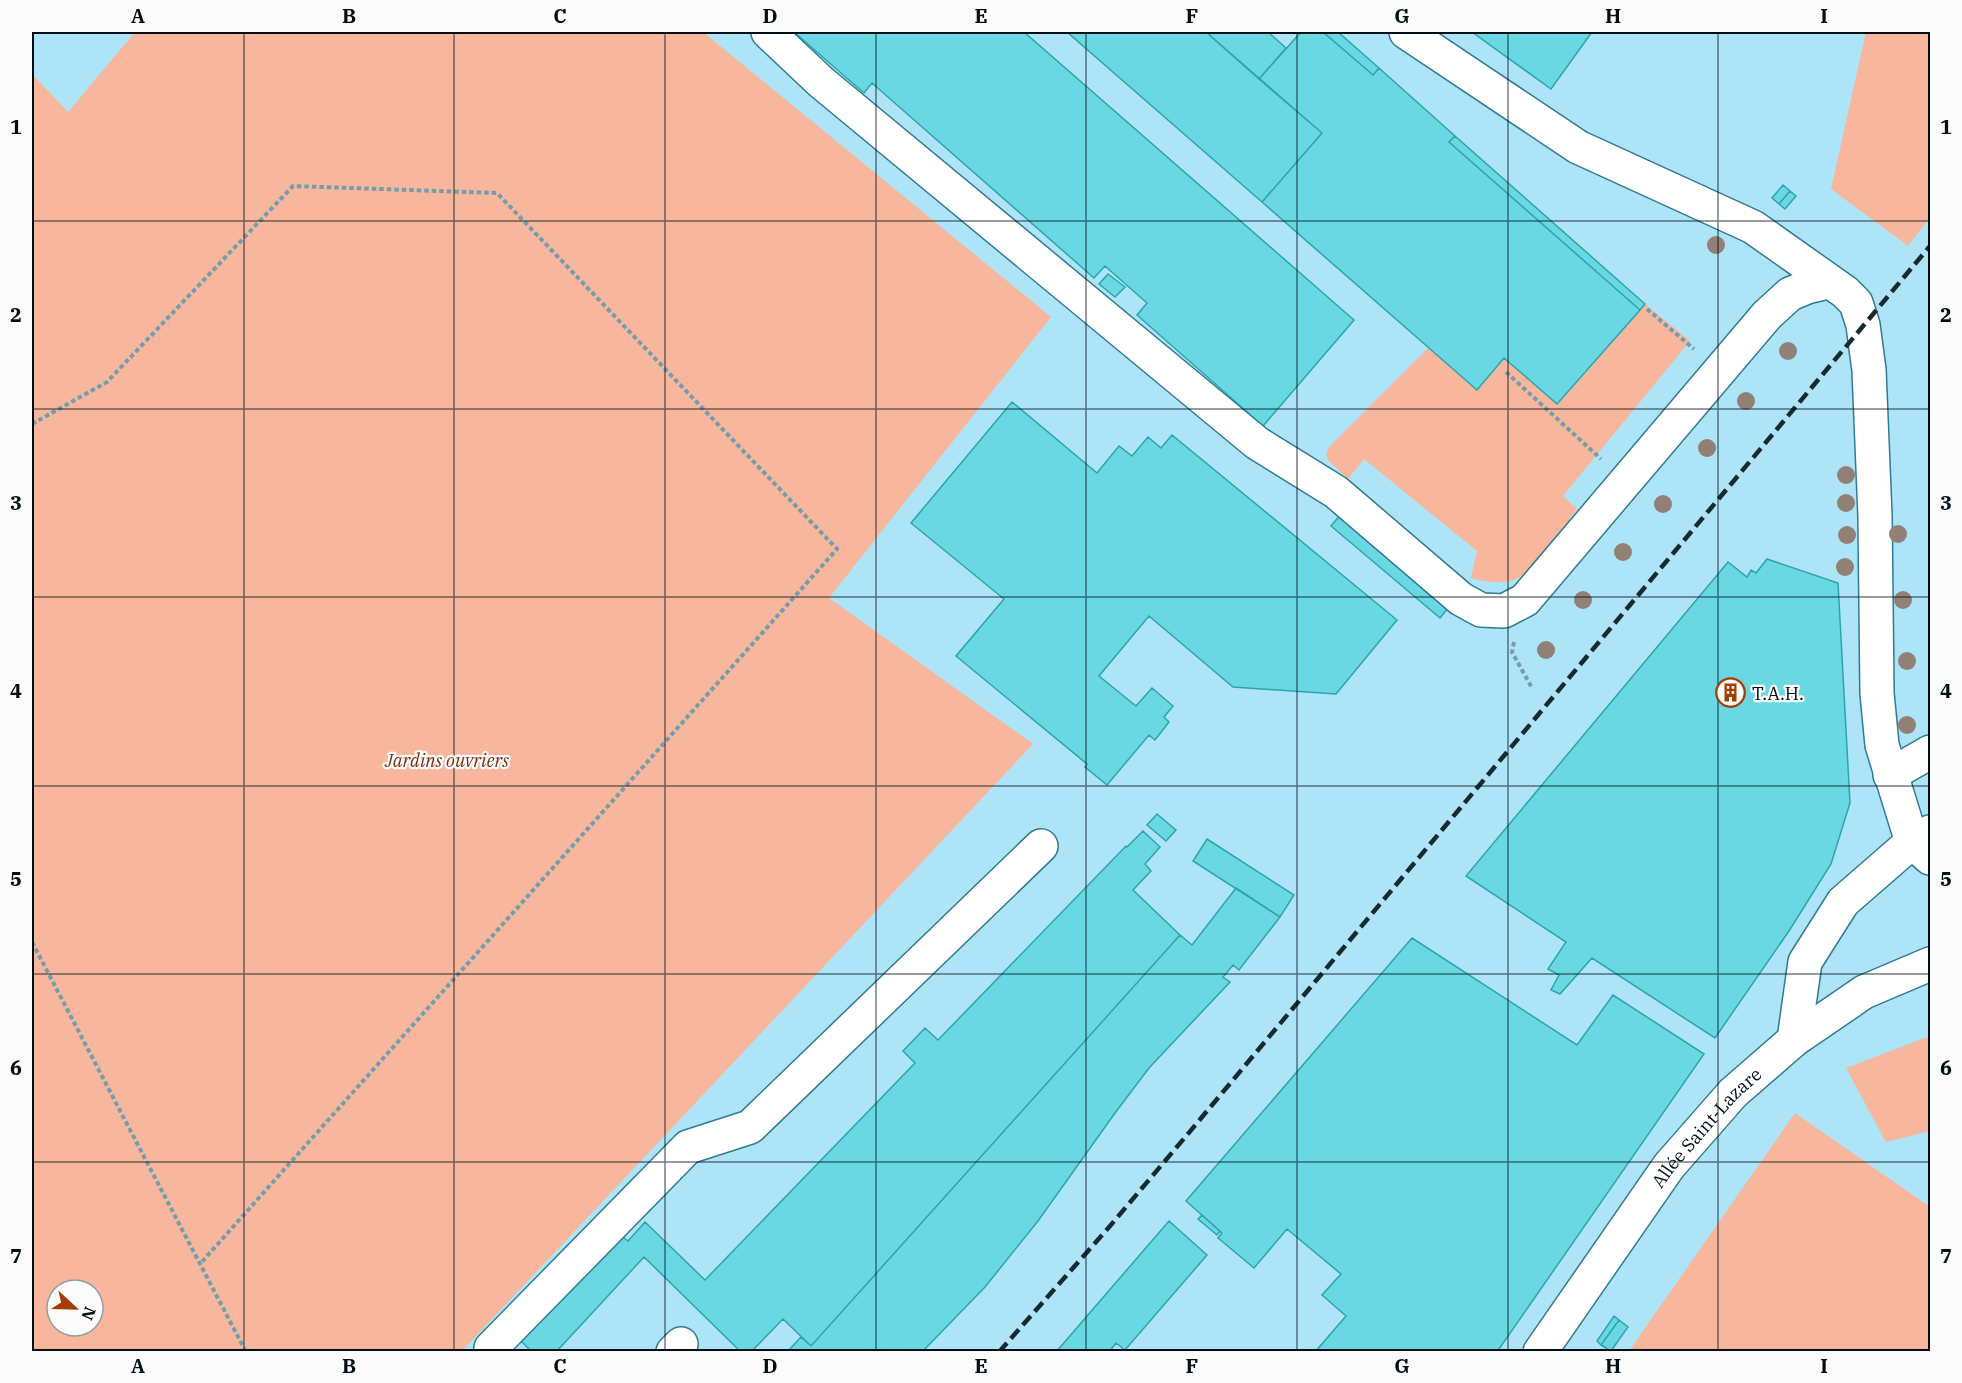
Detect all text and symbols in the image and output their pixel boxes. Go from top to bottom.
text: A [131,2,145,29]
text: B [342,2,356,29]
text: C [553,2,567,29]
text: D [762,2,778,29]
text: E [974,2,988,29]
text: F [1186,2,1198,29]
text: G [1394,2,1410,29]
text: H [1605,2,1621,29]
text: I [1820,2,1828,29]
text: 1 [10,113,22,140]
text: 1 [1940,113,1952,140]
text: 2 [10,301,22,328]
text: 2 [1940,301,1952,328]
text: 3 [10,489,22,516]
text: 3 [1940,489,1952,516]
text: 4 [10,677,22,704]
building icon: T.A.H. [1715,677,1747,709]
text: 4 [1940,677,1952,704]
place label: T.A.H. [1752,682,1804,705]
park label: Jardins ouvriers [384,749,509,772]
text: 5 [10,865,22,892]
text: 5 [1940,865,1952,892]
text: 6 [10,1054,22,1081]
text: 6 [1940,1054,1952,1081]
street label: Allée Saint-Lazare [1646,1062,1766,1192]
text: 7 [10,1242,22,1269]
text: 7 [1940,1242,1952,1269]
north arrow [45,1278,105,1338]
text: N [77,1304,101,1323]
text: A [131,1352,145,1379]
text: B [342,1352,356,1379]
text: C [553,1352,567,1379]
text: D [762,1352,778,1379]
text: E [974,1352,988,1379]
text: F [1186,1352,1198,1379]
text: G [1394,1352,1410,1379]
text: H [1605,1352,1621,1379]
text: I [1820,1352,1828,1379]

